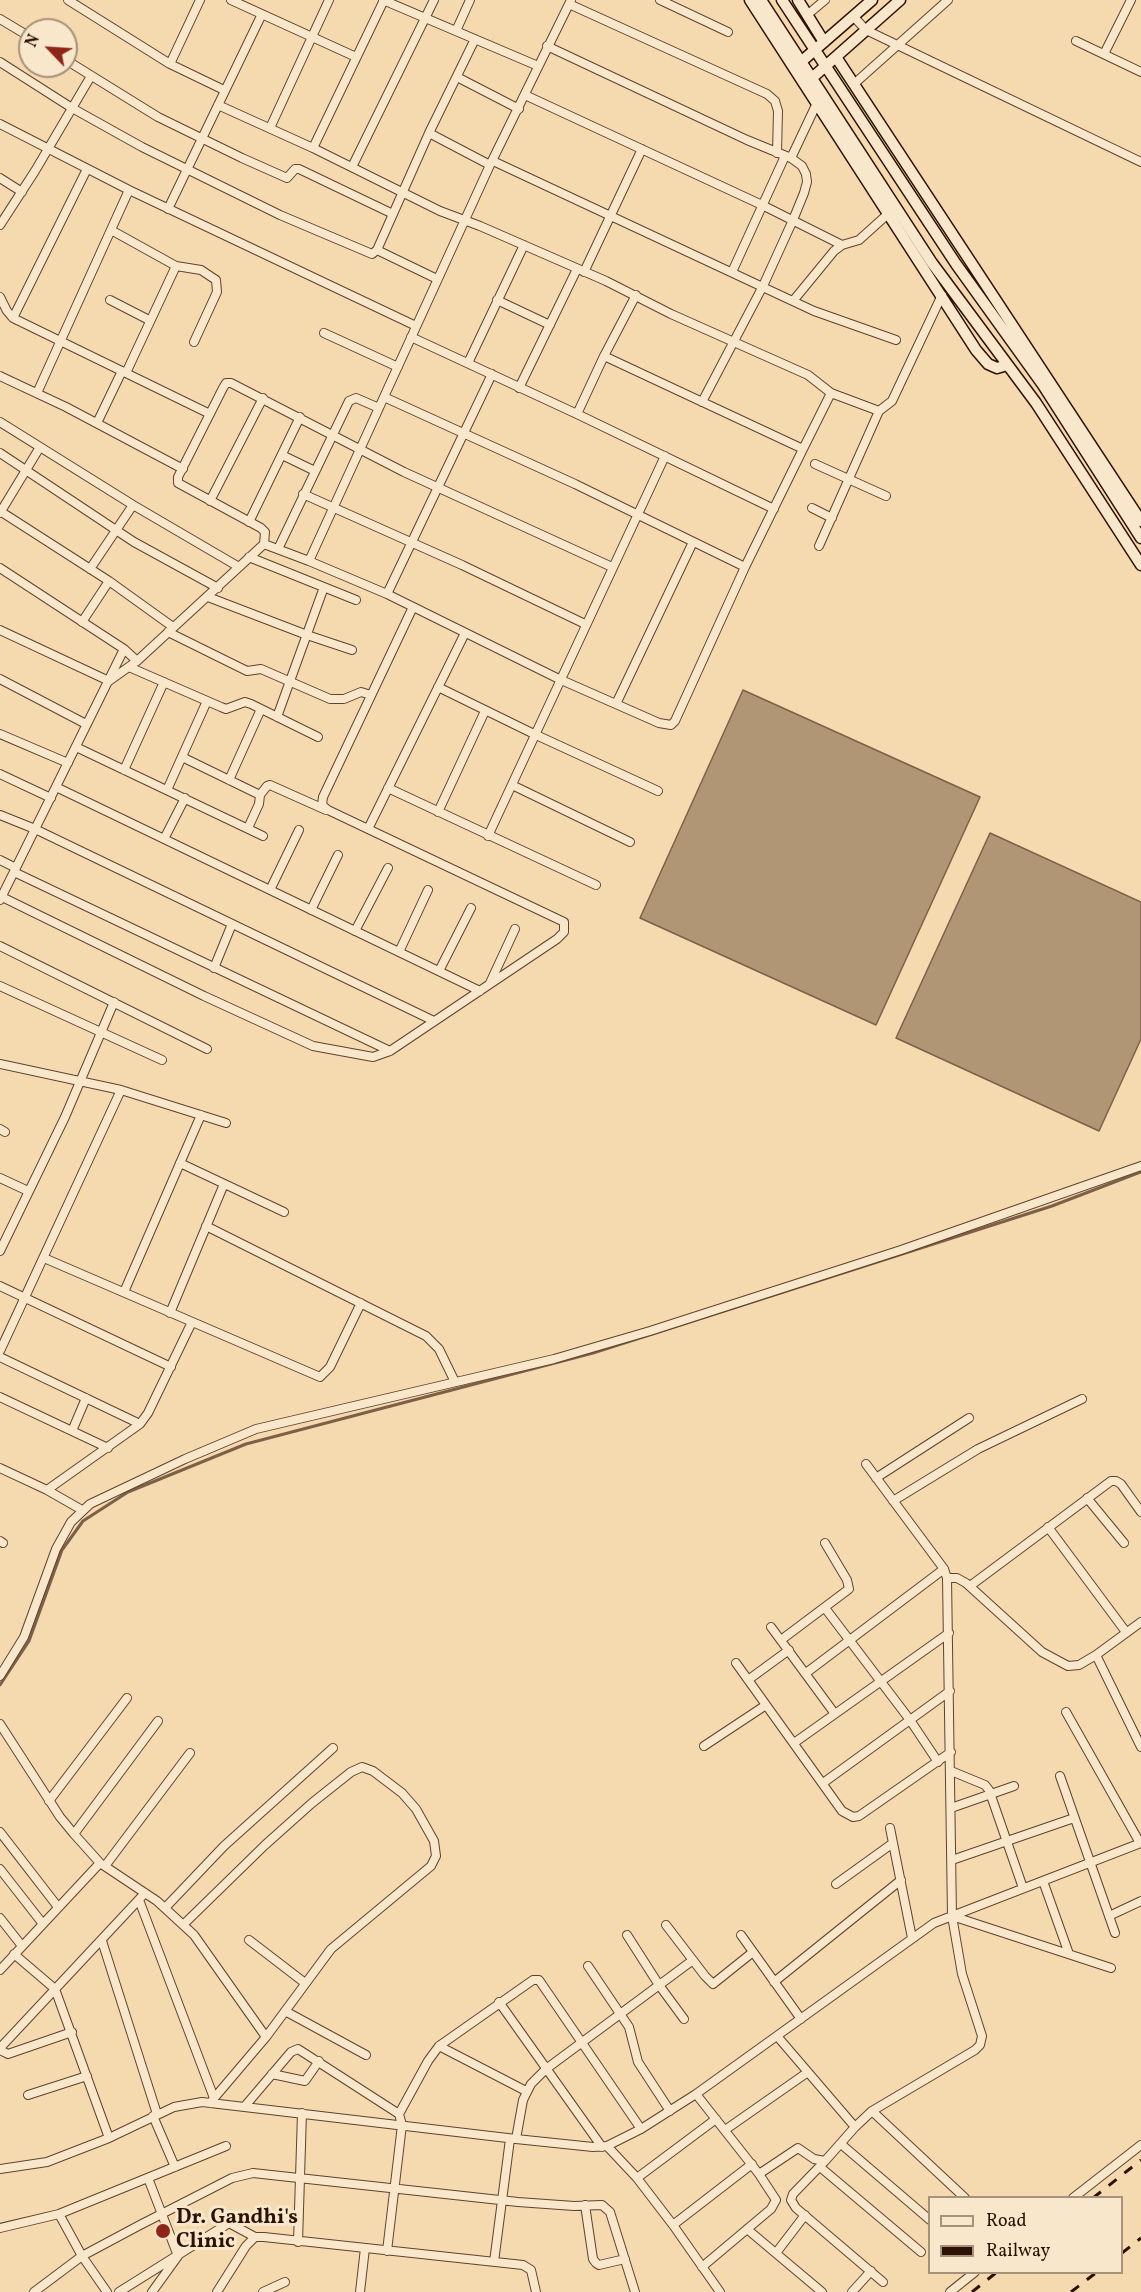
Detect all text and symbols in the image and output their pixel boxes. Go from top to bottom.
north arrow [18,18,78,78]
text: N [21,31,46,51]
legend [928,2196,1123,2274]
place label: Dr. Gandhi's Clinic [176,2206,298,2256]
text: Road [986,2209,1027,2234]
marker: Dr. Gandhi's Clinic [154,2222,172,2240]
text: Railway [986,2239,1050,2264]

